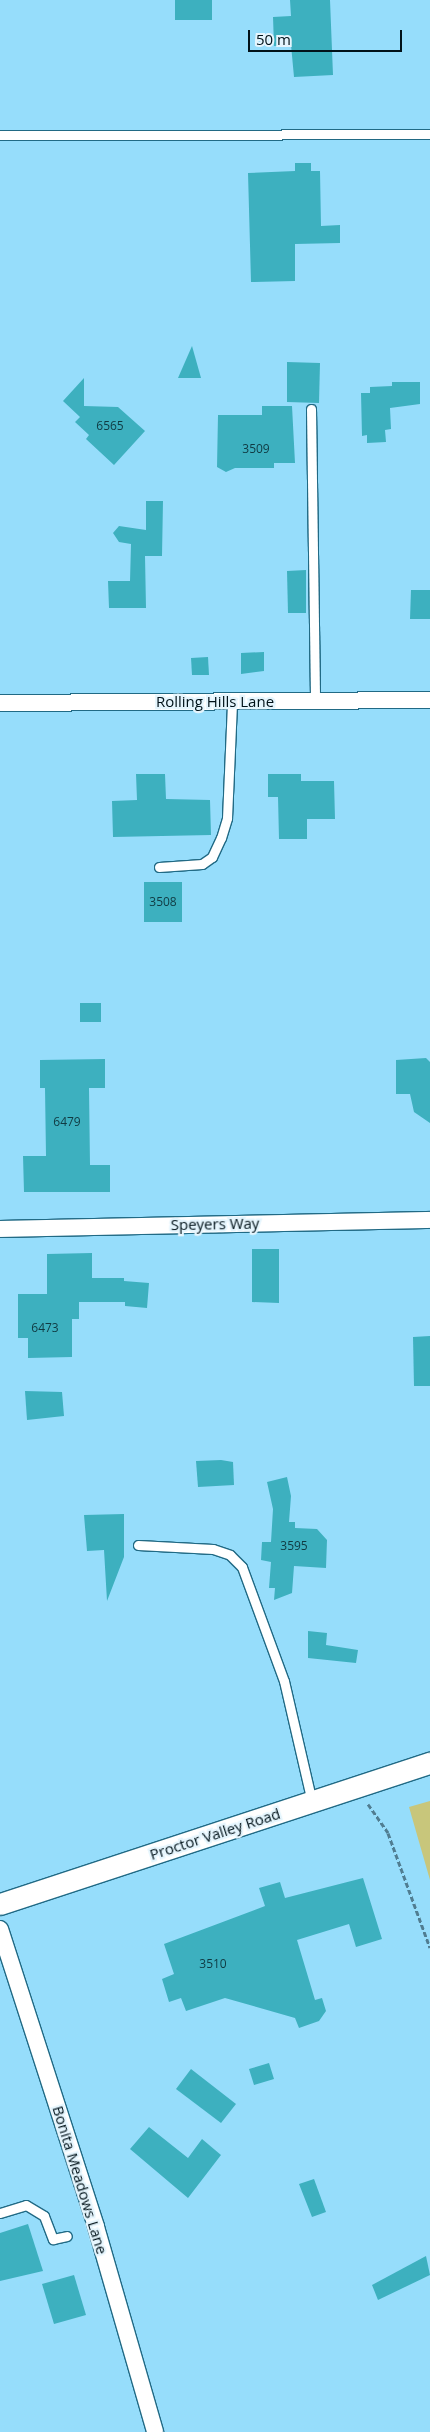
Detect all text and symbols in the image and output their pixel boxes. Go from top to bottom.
scale bar [250,20,404,52]
text: 50 m [256,29,291,49]
house number: 6565 [96,419,124,433]
house number: 3509 [242,442,270,456]
street label: Rolling Hills Lane [156,693,274,711]
house number: 3508 [149,895,177,909]
house number: 6479 [53,1115,81,1129]
street label: Speyers Way [171,1214,259,1234]
house number: 6473 [31,1321,59,1335]
house number: 3595 [280,1539,308,1553]
street label: Proctor Valley Road [147,1804,283,1864]
house number: 3510 [199,1957,227,1971]
street label: Bonita Meadows Lane [49,2104,111,2256]

